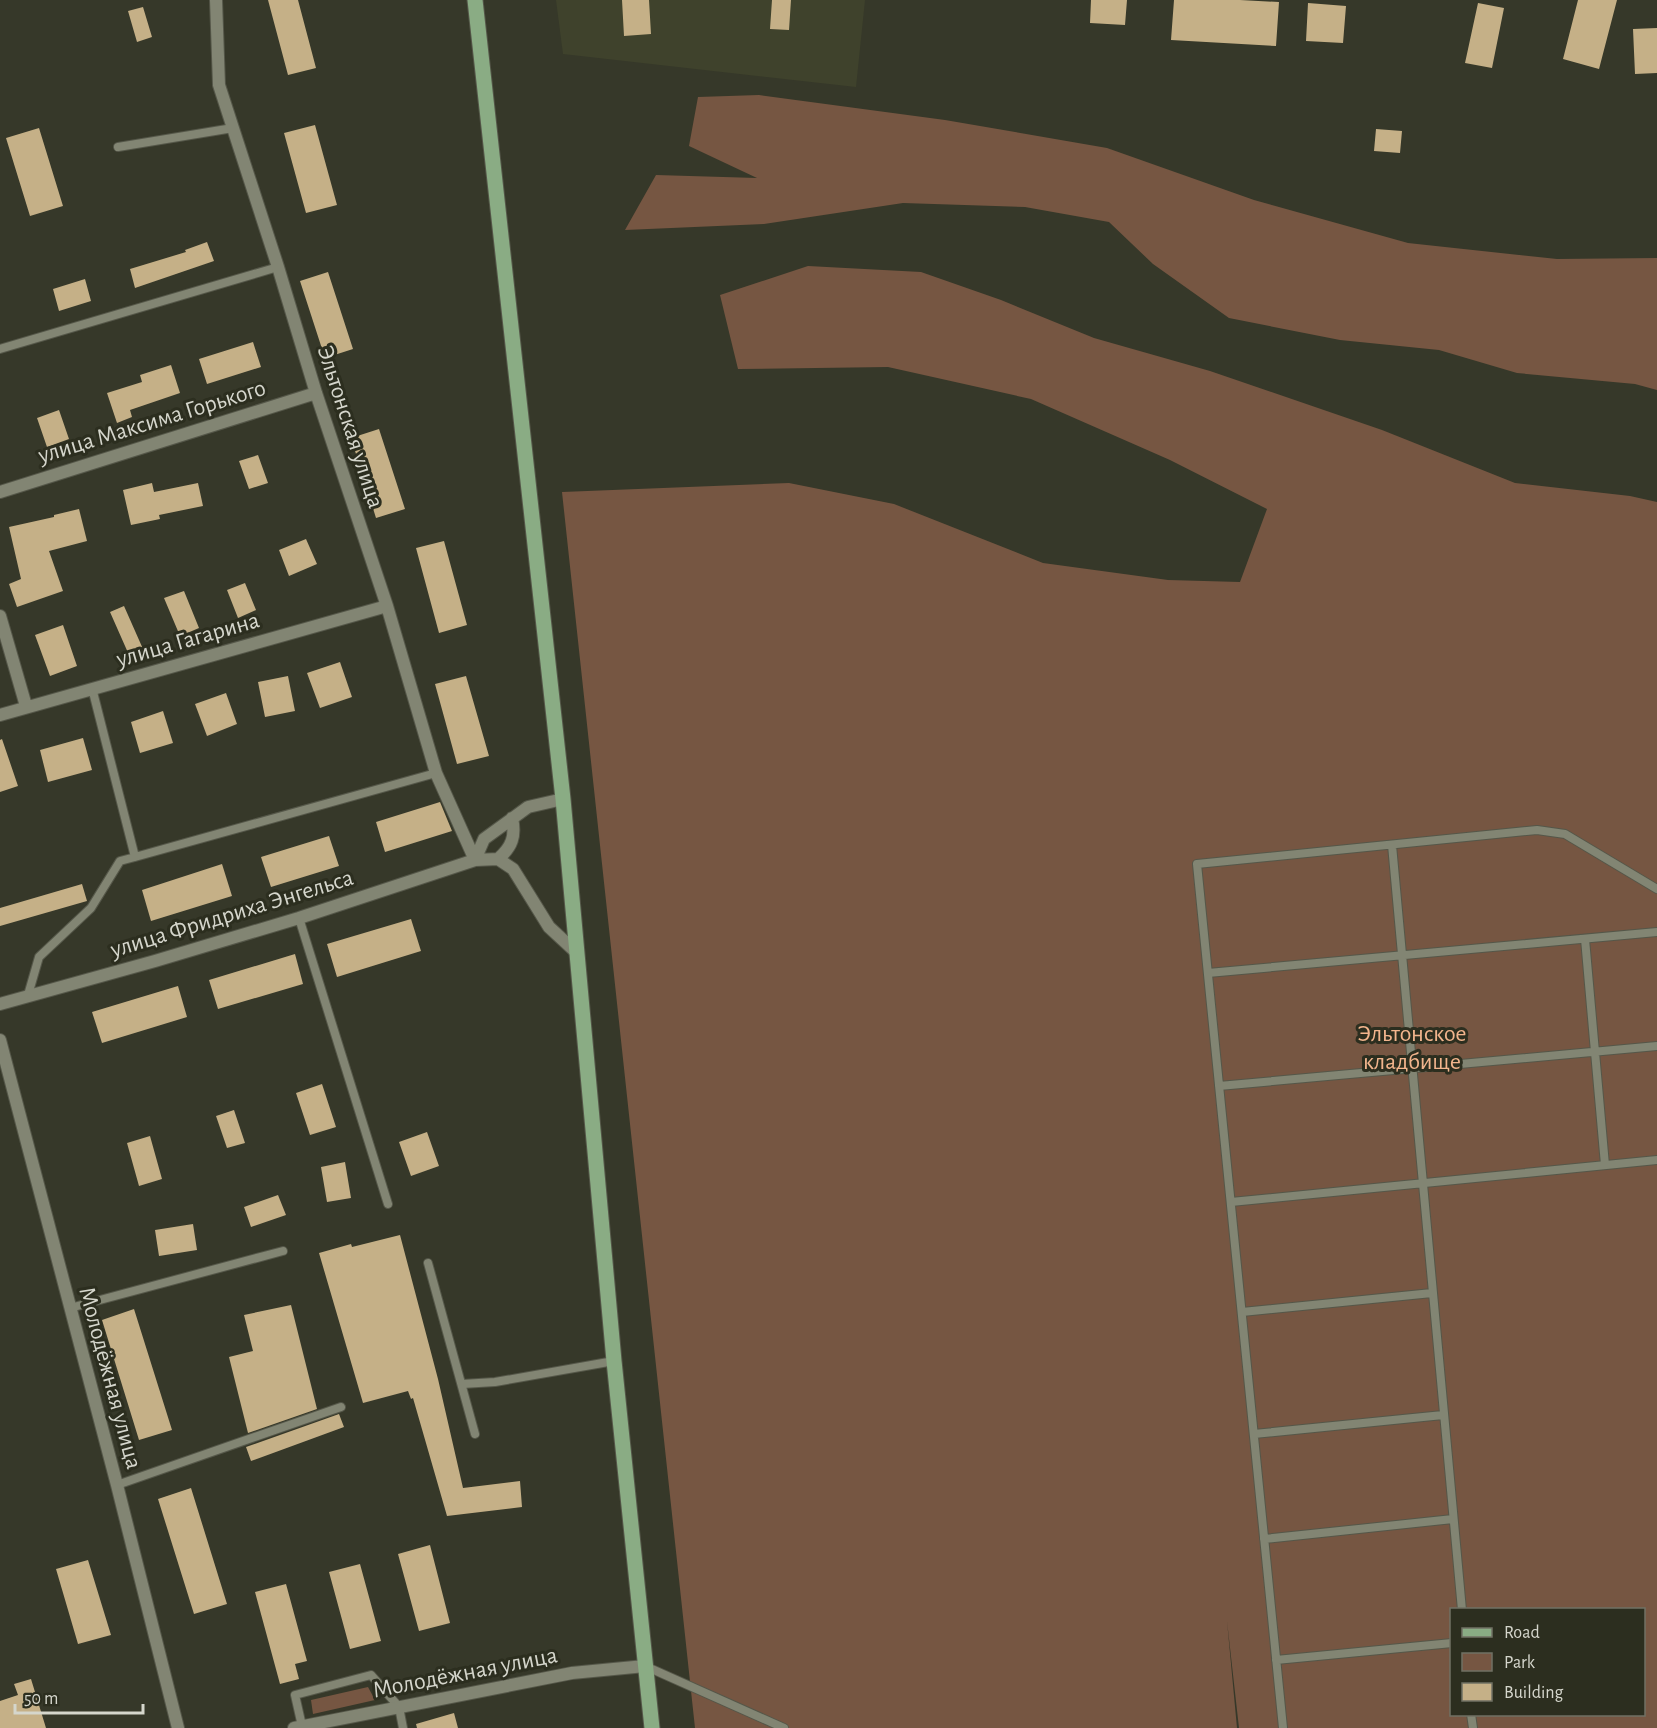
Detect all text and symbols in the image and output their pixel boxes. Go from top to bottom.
street label: Эльтонская улица [312,343,388,511]
street label: улица Максима Горького [34,376,269,468]
street label: улица Гагарина [113,608,262,672]
street label: улица Фридриха Энгельса [107,866,356,963]
park label: Эльтонское кладбище [1357,1022,1467,1074]
street label: Молодёжная улица [74,1284,146,1472]
legend [1450,1608,1645,1716]
text: Road [1504,1624,1540,1642]
street label: Молодёжная улица [371,1643,559,1703]
text: Park [1504,1654,1536,1672]
scale bar [15,1677,142,1715]
text: Building [1504,1684,1564,1702]
text: 50 m [24,1690,58,1708]

